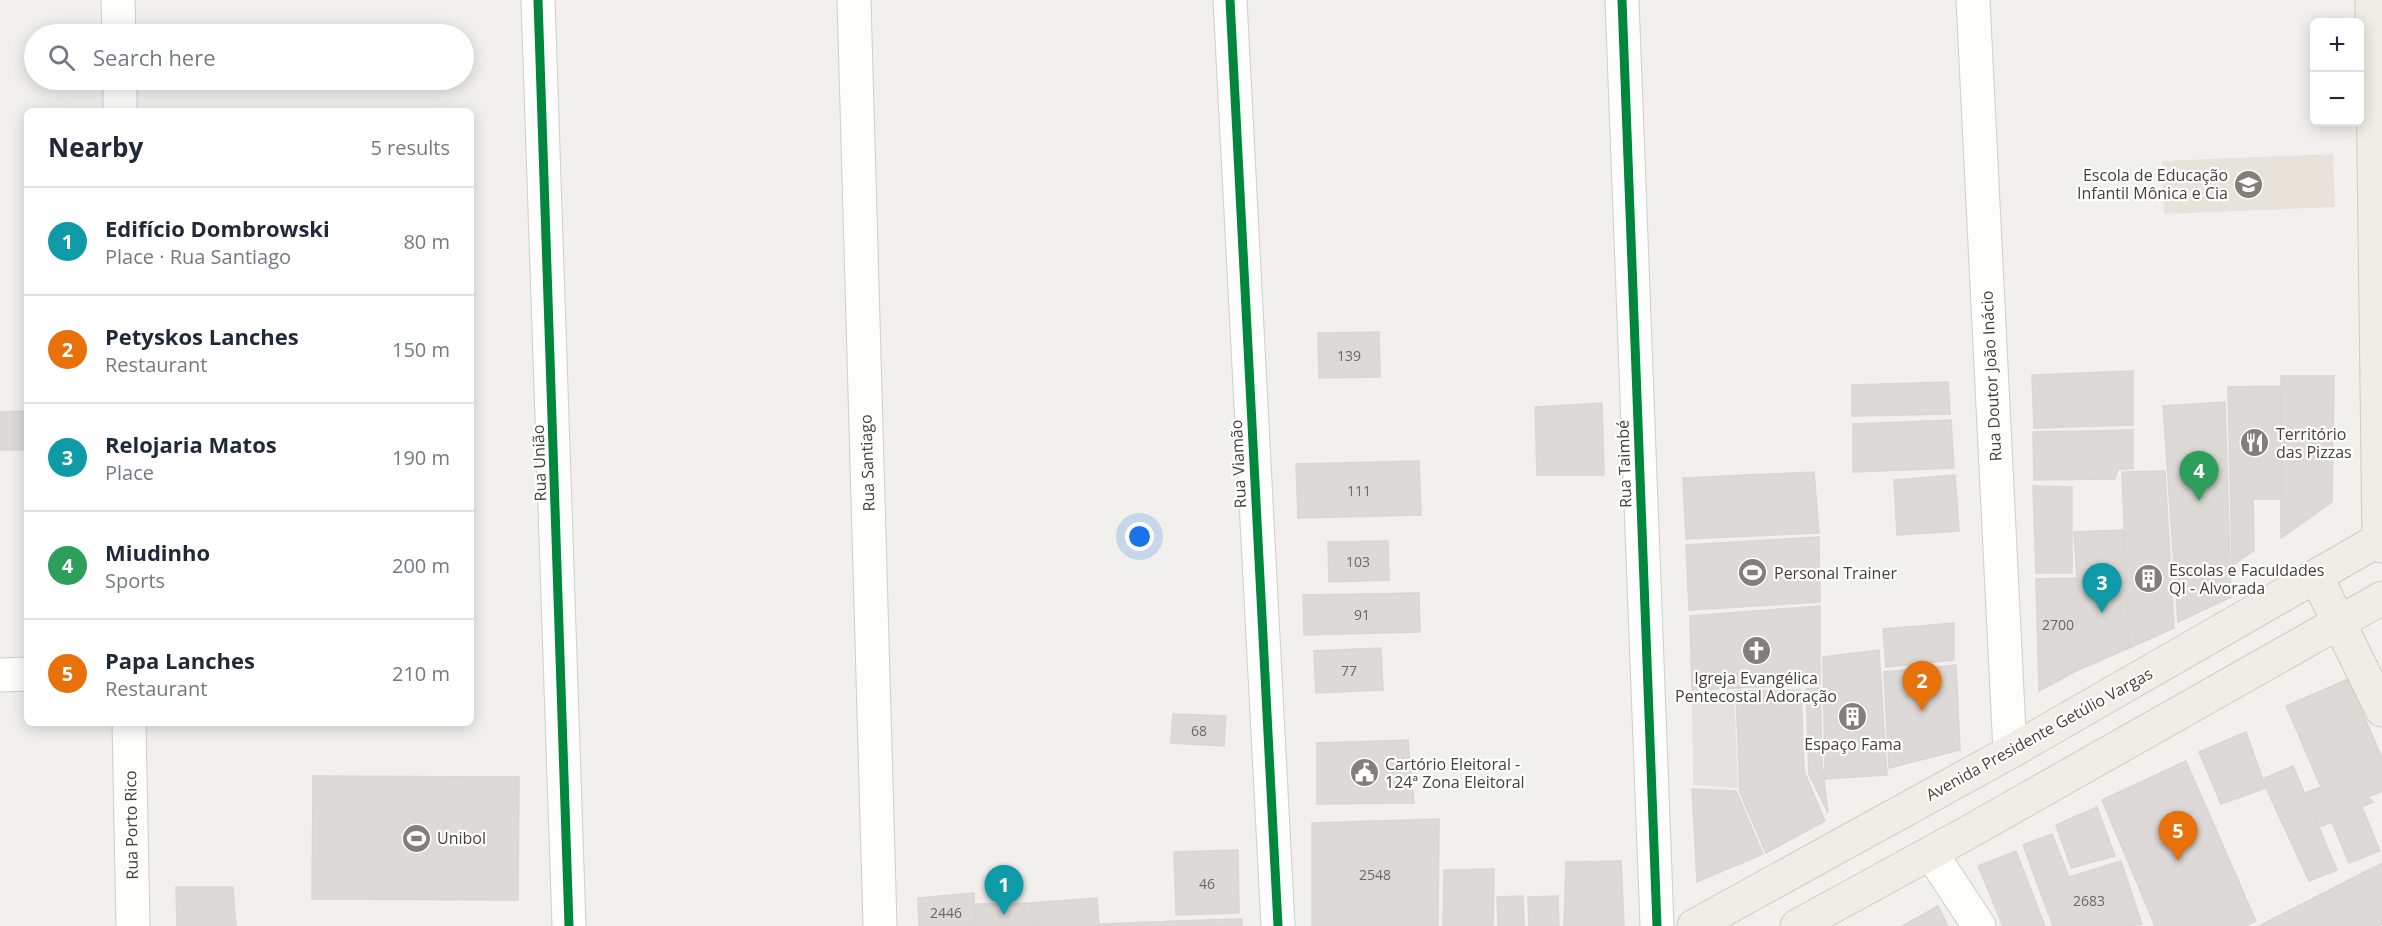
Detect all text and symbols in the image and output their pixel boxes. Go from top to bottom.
map controls [2310,18,2364,126]
button: + [2310,18,2364,72]
search box [24,24,474,90]
icon: search [45,41,78,74]
text: Search here [93,42,216,72]
button: − [2310,72,2364,126]
text: Nearby [48,129,143,165]
text: 5 results [370,134,450,161]
place label: Escola de Educação Infantil Mônica e Cia [2077,164,2228,204]
school or university icon: Escola de Educação Infantil Mônica e Cia [2233,168,2265,200]
text: Edifício Dombrowski [105,213,330,243]
text: 1 [62,228,73,255]
text: 80 m [403,228,450,255]
text: Place · Rua Santiago [105,243,291,270]
street label: Rua Doutor João Inácio [1976,290,2006,462]
text: Petyskos Lanches [105,321,299,351]
text: 2 [62,336,73,363]
text: 150 m [392,336,450,363]
house number: 139 [1337,346,1361,365]
text: Restaurant [105,351,207,378]
street label: Rua Santiago [854,414,880,512]
street label: Rua Viamão [1225,419,1251,509]
street label: Rua Taimbé [1611,420,1637,508]
place label: Território das Pizzas [2276,423,2352,463]
street label: Rua União [527,424,551,502]
restaurant icon: Território das Pizzas [2239,427,2271,459]
text: Relojaria Matos [105,429,277,459]
text: 3 [62,444,73,471]
text: 190 m [392,444,450,471]
pin: 4 [2180,452,2218,501]
text: Place [105,459,154,486]
house number: 111 [1347,481,1371,500]
your location [1125,522,1154,551]
text: Miudinho [105,537,210,567]
text: 4 [62,552,73,579]
text: 200 m [392,552,450,579]
house number: 103 [1346,552,1370,571]
sports icon: Personal Trainer [1737,557,1769,589]
place label: Escolas e Faculdades QI - Alvorada [2169,559,2324,599]
place label: Personal Trainer [1774,562,1897,584]
building icon: Escolas e Faculdades QI - Alvorada [2132,563,2164,595]
pin: 3 [2082,564,2122,613]
text: Sports [105,567,165,594]
house number: 91 [1354,605,1370,624]
house number: 2700 [2042,615,2074,634]
church icon: Igreja Evangélica Pentecostal Adoração [1740,634,1772,666]
text: Papa Lanches [105,645,255,675]
text: 5 [62,660,73,687]
text: 210 m [392,660,450,687]
house number: 77 [1341,661,1357,680]
pin: 2 [1902,662,1942,711]
street label: Avenida Presidente Getúlio Vargas [1922,662,2156,806]
place label: Igreja Evangélica Pentecostal Adoração [1675,667,1837,707]
text: Restaurant [105,675,207,702]
building icon: Espaço Fama [1837,700,1869,732]
house number: 68 [1191,721,1207,740]
place label: Espaço Fama [1804,733,1902,755]
place label: Cartório Eleitoral - 124ª Zona Eleitoral [1385,753,1525,793]
public building icon: Cartório Eleitoral - 124ª Zona Eleitoral [1348,757,1380,789]
street label: Rua Porto Rico [119,770,143,880]
pin: 5 [2158,812,2198,861]
sports icon: Unibol [400,822,432,854]
place label: Unibol [437,827,486,849]
house number: 2548 [1359,865,1391,884]
pin: 1 [984,866,1024,915]
house number: 46 [1199,874,1215,893]
house number: 2683 [2073,891,2105,910]
house number: 2446 [930,903,962,922]

